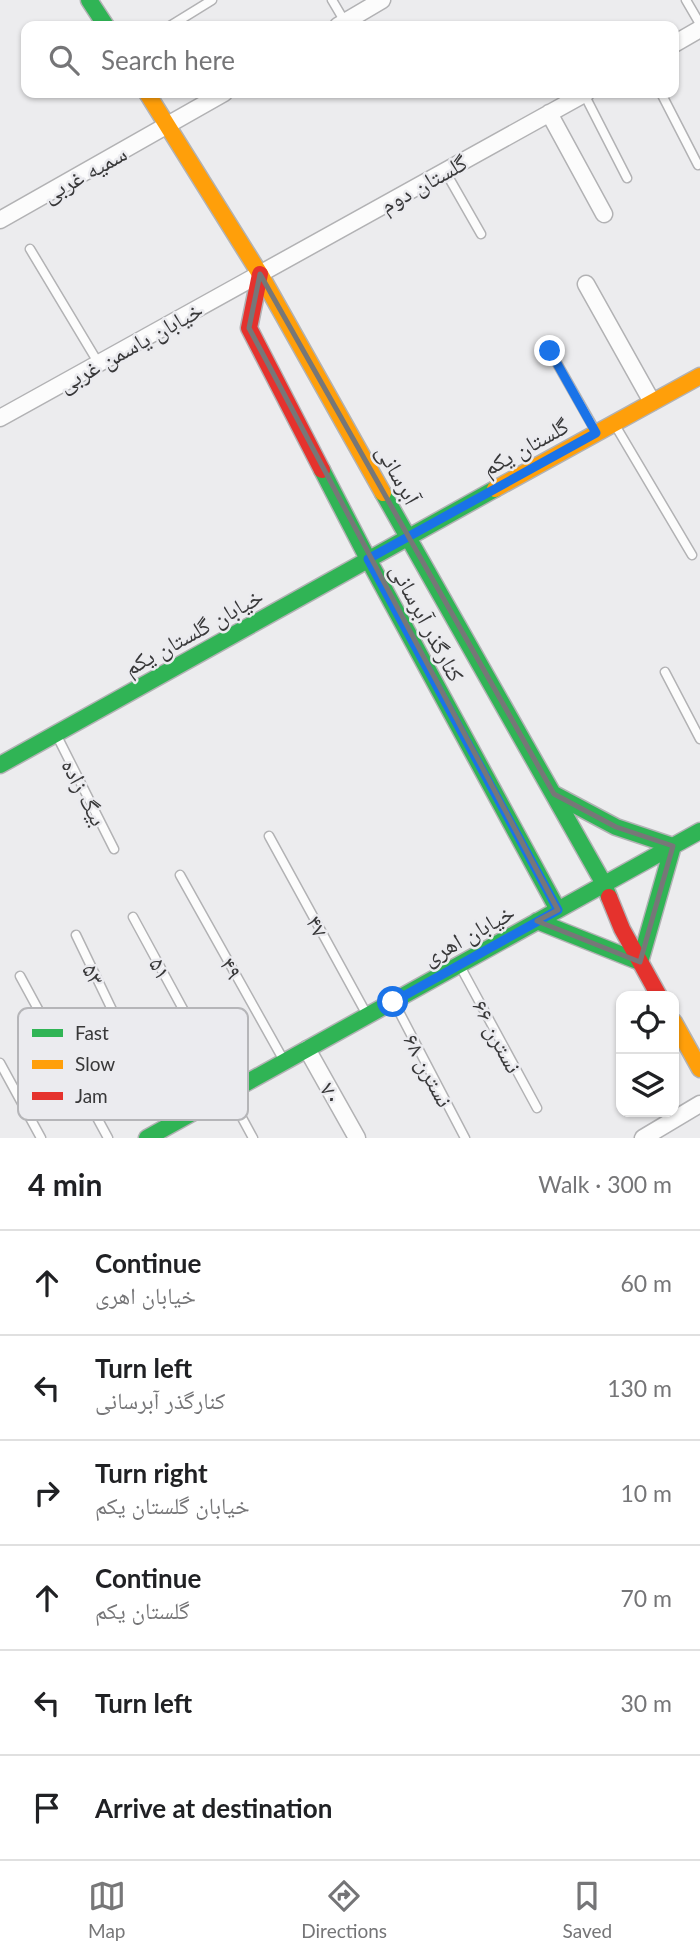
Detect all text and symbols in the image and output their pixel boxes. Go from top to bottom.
search box [21,21,679,98]
icon: search [45,41,83,79]
text: Search here [101,44,235,76]
street label: سمیه غربی [37,138,132,208]
street label: گلستان دوم [374,147,473,221]
street label: خیابان یاسمن غربی [53,295,208,398]
route end [534,335,565,366]
street label: گلستان یکم [477,411,575,484]
street label: آبرسانی [370,439,427,510]
street label: کنارگذر آبرسانی [384,558,471,687]
street label: خیابان گلستان یکم [119,581,269,683]
street label: بیگ زاده [56,754,114,831]
street label: خیابان اهری [417,897,519,972]
street label: ۴۷ [301,910,335,942]
street label: ۵۱ [144,952,178,984]
street label: ۴۹ [215,952,249,984]
street label: ۵۳ [77,959,111,989]
route start [377,986,408,1017]
map controls [616,991,679,1117]
button: locate [616,991,679,1054]
street label: نسترن ۶۶ [466,994,529,1078]
legend [18,1008,248,1120]
text: Fast [75,1021,109,1044]
street label: نسترن ۶۸ [397,1028,460,1112]
text: Slow [75,1052,115,1075]
button: layers [616,1054,679,1117]
street label: ۷۰ [315,1077,349,1109]
text: Jam [75,1084,108,1107]
text: 4 min [28,1166,102,1202]
text: Walk · 300 m [538,1170,672,1198]
text: Continue [95,1247,201,1279]
icon: ahead [28,1264,66,1302]
text: 60 m [621,1269,672,1297]
text: خیابان اهری [95,1281,196,1309]
text: Turn left [95,1352,192,1384]
icon: left [28,1369,66,1407]
text: 130 m [607,1374,672,1402]
text: کنارگذر آبرسانی [95,1386,225,1414]
text: Turn right [95,1457,208,1489]
icon: right [28,1474,66,1512]
text: 10 m [621,1479,672,1507]
text: خیابان گلستان یکم [95,1491,250,1519]
text: Continue [95,1562,201,1594]
icon: ahead [28,1579,66,1617]
text: 70 m [621,1584,672,1612]
text: گلستان یکم [95,1596,189,1624]
icon: left [28,1684,66,1722]
text: Turn left [95,1687,192,1719]
text: 30 m [621,1689,672,1717]
icon: arrive [28,1789,66,1827]
text: Arrive at destination [95,1792,332,1824]
tab: Map [88,1877,126,1942]
tab: Directions [301,1877,387,1942]
tab: Saved [563,1877,612,1942]

